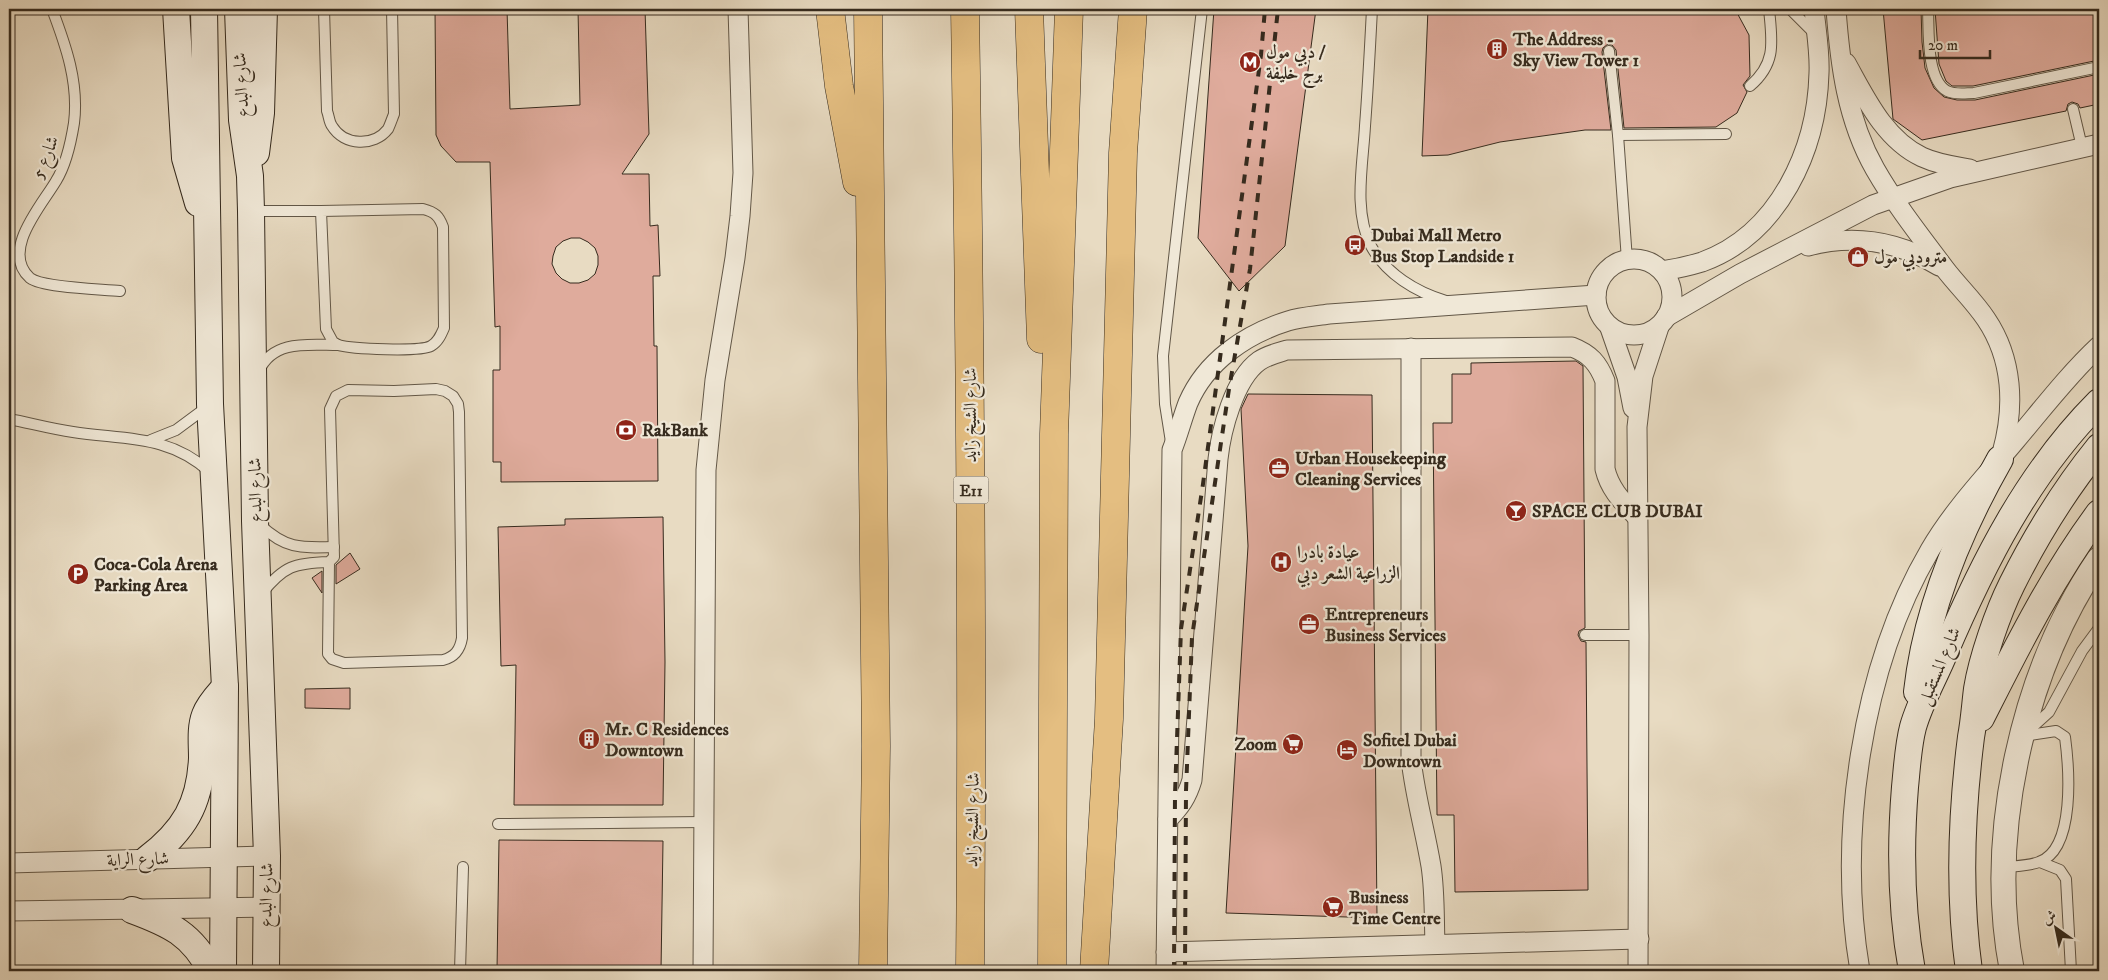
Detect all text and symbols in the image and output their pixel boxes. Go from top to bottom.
scale bar [1920,28,1990,60]
place label: The Address - Sky View Tower 1 [1512,29,1639,72]
text: 20 m [1928,36,1958,55]
building icon: The Address - Sky View Tower 1 [1485,37,1509,61]
place label: دبي مول / برج خليفة [1266,42,1326,89]
metro station icon: دبي مول / برج خليفة [1238,50,1262,74]
street label: شارع البدع [229,52,258,118]
street label: شارع 5 [27,133,67,183]
place label: Dubai Mall Metro Bus Stop Landside 1 [1371,225,1515,268]
bus stop icon: Dubai Mall Metro Bus Stop Landside 1 [1343,233,1367,257]
shop icon: مترودبي مول [1846,245,1870,269]
place label: مترودبي مول [1874,247,1947,272]
street label: شارع الشيخ زايد [960,368,986,462]
bank icon: RakBank [614,418,638,442]
place label: RakBank [642,420,709,442]
place label: Urban Housekeeping Cleaning Services [1295,448,1447,491]
office icon: Urban Housekeeping Cleaning Services [1267,456,1291,480]
street label: شارع البدع [244,457,271,523]
road number: E11 [954,476,988,504]
bar icon: SPACE CLUB DUBAI [1504,499,1528,523]
place label: SPACE CLUB DUBAI [1532,501,1703,523]
place label: عيادة بادرا الزراعية الشعر دبي [1296,542,1400,588]
hospital icon: عيادة بادرا الزراعية الشعر دبي [1269,550,1293,574]
place label: Coca-Cola Arena Parking Area [94,554,218,597]
parking icon: Coca-Cola Arena Parking Area [66,562,90,586]
place label: Entrepreneurs Business Services [1325,604,1446,647]
office icon: Entrepreneurs Business Services [1297,612,1321,636]
street label: شارع المستقبل [1914,624,1969,710]
place label: Mr. C Residences Downtown [605,719,729,762]
building icon: Mr. C Residences Downtown [577,727,601,751]
place label: Sofitel Dubai Downtown [1363,730,1457,773]
supermarket icon: Zoom [1281,732,1305,756]
place label: Zoom [1234,734,1277,756]
hotel icon: Sofitel Dubai Downtown [1335,738,1359,762]
street label: شارع الشيخ زايد [961,772,989,868]
street label: شارع الراية [107,848,170,875]
street label: شارع البدع [255,862,282,928]
place label: Business Time Centre [1348,887,1441,930]
supermarket icon: Business Time Centre [1321,895,1345,919]
north arrow [2030,902,2080,952]
text: ش [2039,907,2060,929]

